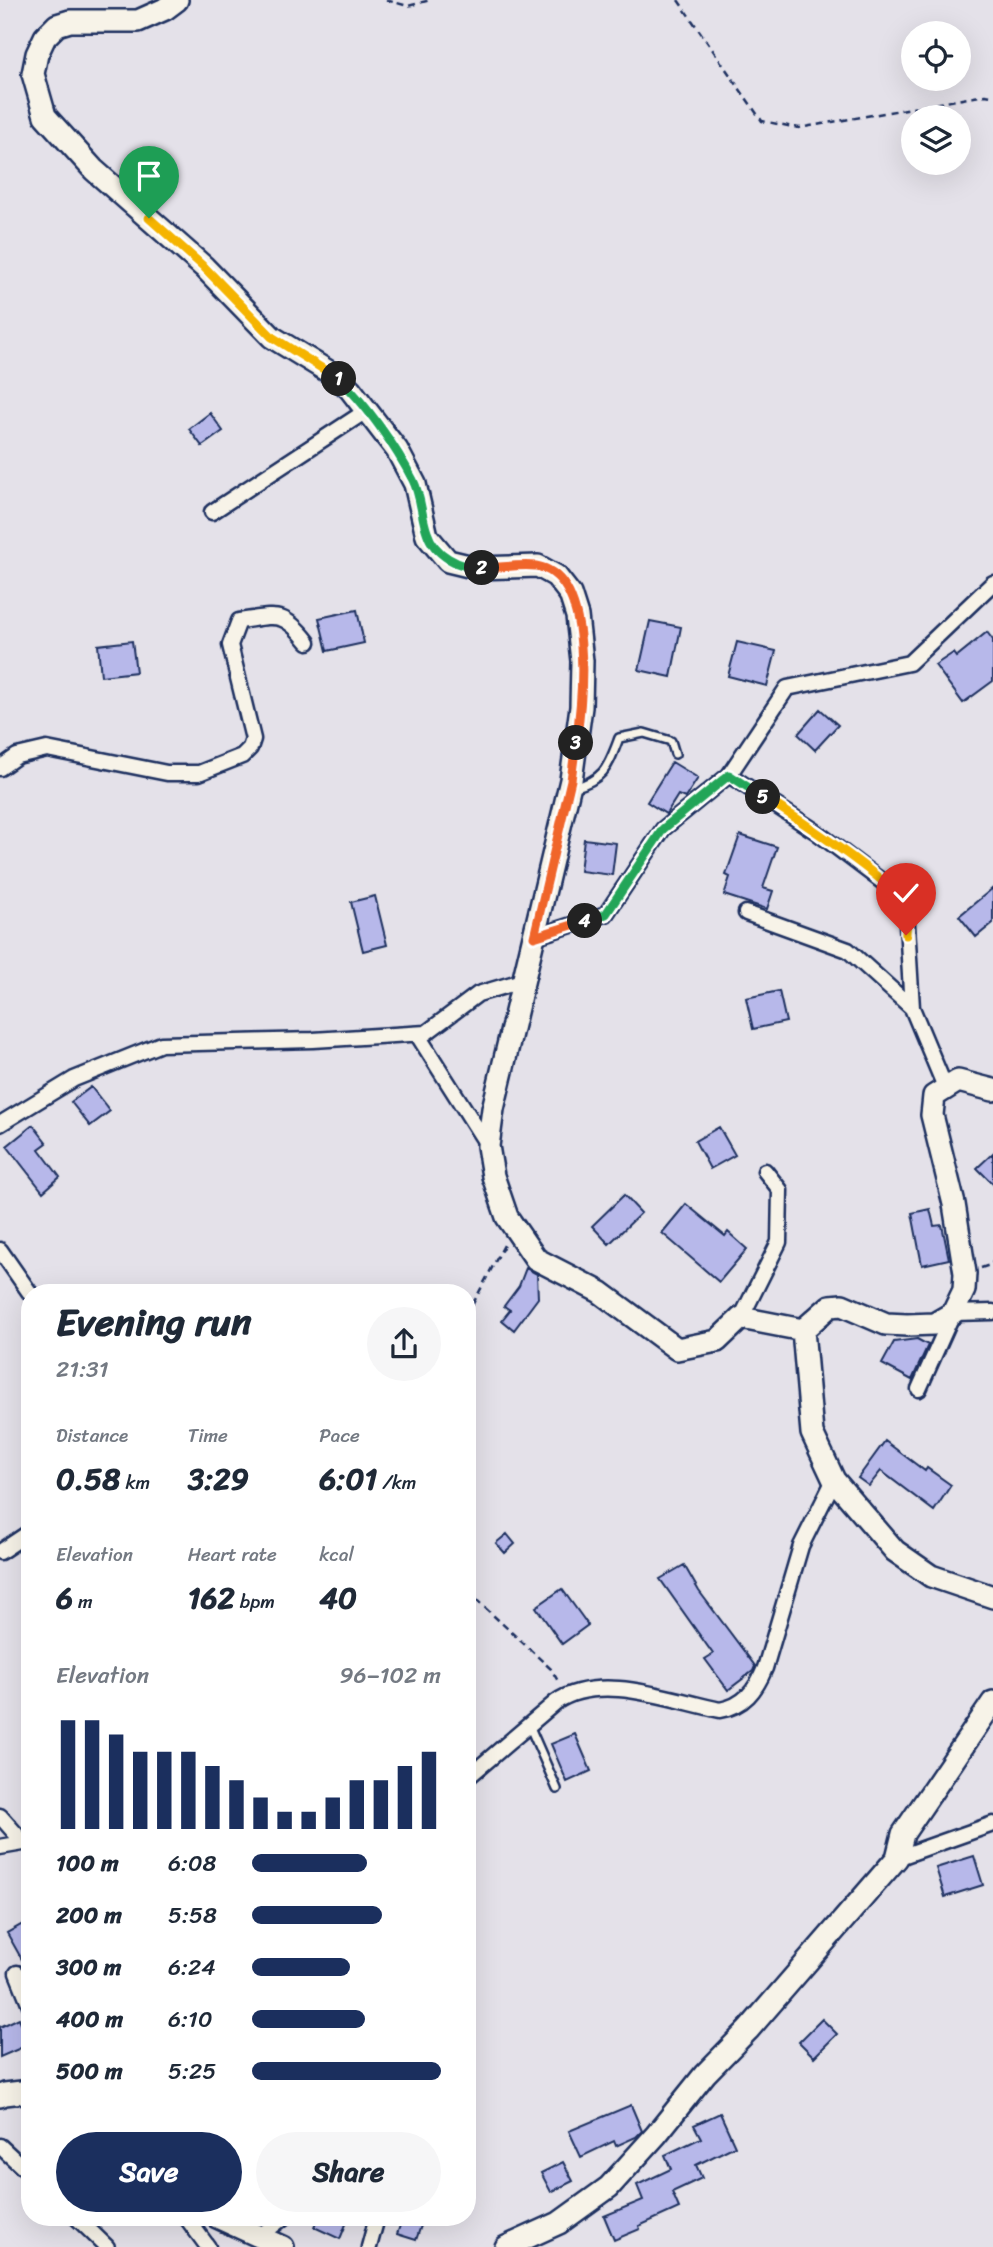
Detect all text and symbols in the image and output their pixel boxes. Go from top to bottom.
map controls [901,21,971,175]
button: locate [901,21,971,91]
button: layers [901,105,971,175]
pin [119,146,179,218]
icon: arrive [130,157,168,195]
pin: 1 [322,362,356,396]
text: 1 [334,362,343,395]
pin: 2 [464,550,500,586]
text: 2 [476,551,487,584]
pin: 3 [558,726,594,760]
text: 3 [570,726,581,759]
pin: 5 [746,780,780,814]
text: 5 [757,780,768,813]
pin [876,863,936,935]
icon: check [887,874,925,912]
pin: 4 [568,904,602,939]
text: 4 [579,904,590,937]
text: Evening run [56,1289,252,1356]
button: share [367,1307,441,1381]
text: 21:31 [56,1349,109,1390]
text: Distance [56,1419,128,1452]
text: Time [188,1419,228,1452]
text: Pace [319,1419,360,1452]
text: 0.58 [56,1452,120,1506]
text: 3:29 [188,1452,249,1506]
text: 6:01 [319,1452,377,1506]
text: km [120,1466,150,1499]
text: /km [377,1466,416,1499]
text: Elevation [56,1538,133,1571]
text: Heart rate [188,1538,277,1571]
text: kcal [319,1538,354,1571]
text: 6 [56,1571,73,1625]
text: 162 [188,1571,235,1625]
text: 40 [319,1571,357,1625]
text: m [73,1585,93,1618]
text: bpm [235,1585,275,1618]
text: Elevation [56,1655,149,1696]
text: 96–102 m [339,1655,441,1696]
text: 100 m [56,1843,119,1884]
text: 6:08 [168,1843,216,1884]
text: 200 m [56,1895,122,1936]
text: 5:58 [168,1895,217,1936]
text: 300 m [56,1947,121,1988]
text: 6:24 [168,1947,216,1988]
text: 400 m [56,1999,123,2040]
text: 6:10 [168,1999,212,2040]
text: 500 m [56,2051,123,2092]
text: 5:25 [168,2051,216,2092]
button: Save [56,2132,242,2212]
button: Share [256,2132,441,2212]

